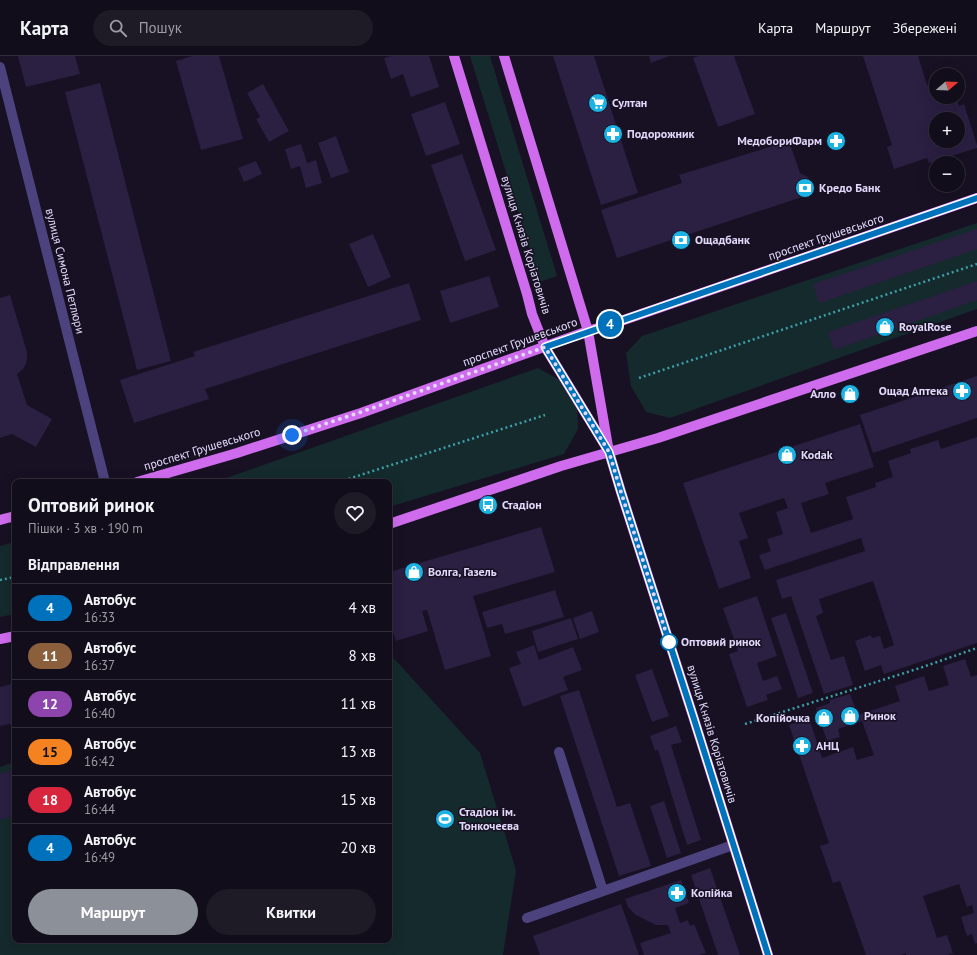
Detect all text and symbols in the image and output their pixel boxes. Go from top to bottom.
search box [93,10,373,46]
text: Карта [20,16,69,40]
icon: search [107,17,129,39]
text: Пошук [139,18,182,37]
text: Карта [758,19,793,37]
text: Маршрут [815,19,871,37]
text: Збережені [893,19,957,37]
north arrow [929,68,965,104]
map controls [929,68,965,192]
supermarket icon: Султан [587,92,609,114]
place label: Султан [612,95,647,110]
button: + [929,112,965,148]
pharmacy icon: Подорожник [602,123,624,145]
place label: Подорожник [627,126,695,141]
pharmacy icon: МедобориФарм [825,130,847,152]
place label: МедобориФарм [737,133,822,148]
button: − [929,156,965,192]
street label: вулиця Князів Коріатовичів [498,174,555,316]
bank icon: Кредо Банк [794,177,816,199]
place label: Кредо Банк [819,180,880,195]
street label: вулиця Симона Петлюри [43,207,88,335]
street label: проспект Грушевського [766,210,886,263]
bank icon: Ощадбанк [670,229,692,251]
place label: Ощадбанк [695,232,750,247]
line badge: 4 [597,311,623,337]
street label: проспект Грушевського [460,314,579,369]
text: 4 [606,315,614,333]
shop icon: RoyalRose [874,316,896,338]
place label: RoyalRose [899,319,951,334]
pharmacy icon: Ощад Аптека [951,380,973,402]
shop icon: Алло [839,383,861,405]
place label: Ощад Аптека [879,383,948,398]
place label: Алло [810,386,837,401]
street label: проспект Грушевського [142,424,262,473]
your location [282,425,302,445]
shop icon: Kodak [776,444,798,466]
place label: Kodak [801,447,833,462]
button: heart [334,492,376,534]
text: Оптовий ринок [28,493,154,517]
bus stop icon: Стадіон [477,494,499,516]
place label: Стадіон [502,497,542,512]
text: Пішки · 3 хв · 190 m [28,520,143,537]
text: Відправлення [28,555,120,574]
shop icon: Волга, Газель [403,561,425,583]
place label: Волга, Газель [428,564,497,579]
text: Автобус [84,590,136,609]
text: 4 хв [349,598,376,617]
text: 4 [46,599,54,617]
text: 16:33 [84,609,115,626]
marker: Оптовий ринок [660,633,678,651]
place label: Оптовий ринок [681,634,761,649]
text: Автобус [84,638,136,657]
text: 8 хв [349,646,376,665]
text: 11 [42,647,58,665]
text: 16:37 [84,657,115,674]
street label: вулиця Князів Коріатовичів [684,663,741,805]
text: Автобус [84,686,136,705]
text: 11 хв [340,694,376,713]
text: 12 [42,695,58,713]
text: 16:40 [84,705,115,722]
shop icon: Ринок [839,705,861,727]
shop icon: Копійочка [813,707,835,729]
place label: Ринок [864,708,896,723]
place label: Копійочка [756,710,810,725]
text: Автобус [84,734,136,753]
pharmacy icon: АНЦ [791,735,813,757]
place label: АНЦ [816,738,839,753]
text: 13 хв [340,742,376,761]
text: 15 [42,743,58,761]
text: 16:42 [84,753,115,770]
text: Автобус [84,782,136,801]
text: 15 хв [340,790,376,809]
text: 18 [42,791,58,809]
text: 16:44 [84,801,115,818]
place label: Стадіон ім. Тонкочеєва [459,804,519,833]
sports icon: Стадіон ім. Тонкочеєва [434,808,456,830]
text: Автобус [84,830,136,849]
text: 20 хв [340,838,376,857]
text: 4 [46,839,54,857]
text: 16:49 [84,849,115,866]
pharmacy icon: Копійка [666,882,688,904]
place label: Копійка [691,885,733,900]
button: Маршрут [28,889,198,935]
button: Квитки [206,889,376,935]

